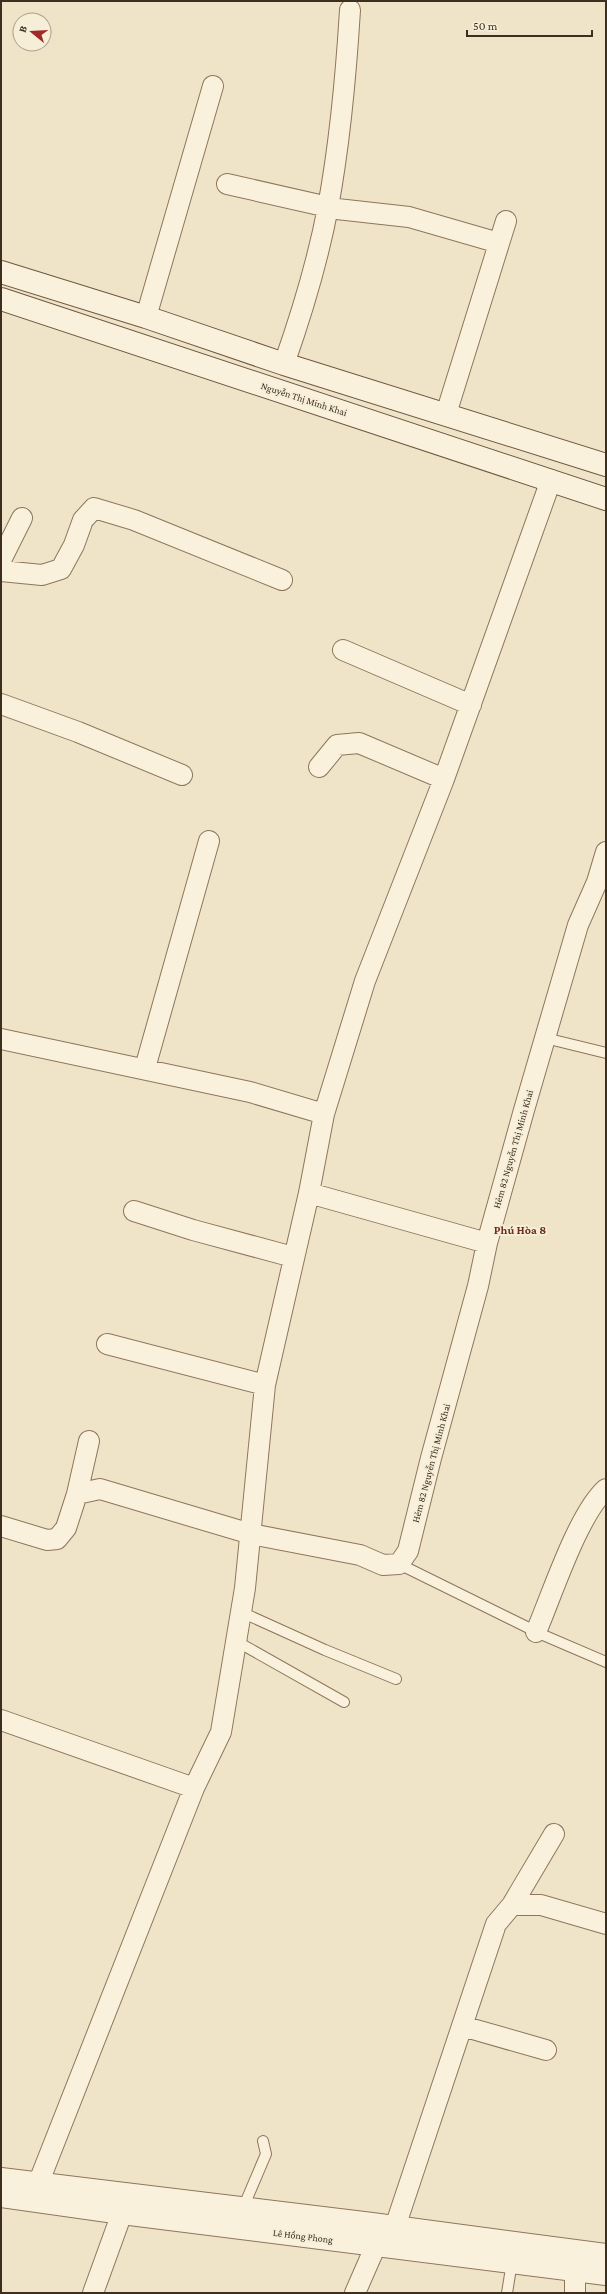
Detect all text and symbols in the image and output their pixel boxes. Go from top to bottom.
north arrow [12,12,52,52]
scale bar [467,12,592,38]
text: 50 m [473,19,498,33]
text: B [16,23,29,34]
street label: Nguyễn Thị Minh Khai [260,380,349,418]
street label: Hẻm 82 Nguyễn Thị Minh Khai [491,1088,535,1210]
district label: Phú Hòa 8 [494,1223,546,1237]
street label: Hẻm 82 Nguyễn Thị Minh Khai [410,1402,452,1524]
street label: Lê Hồng Phong [272,2227,334,2245]

